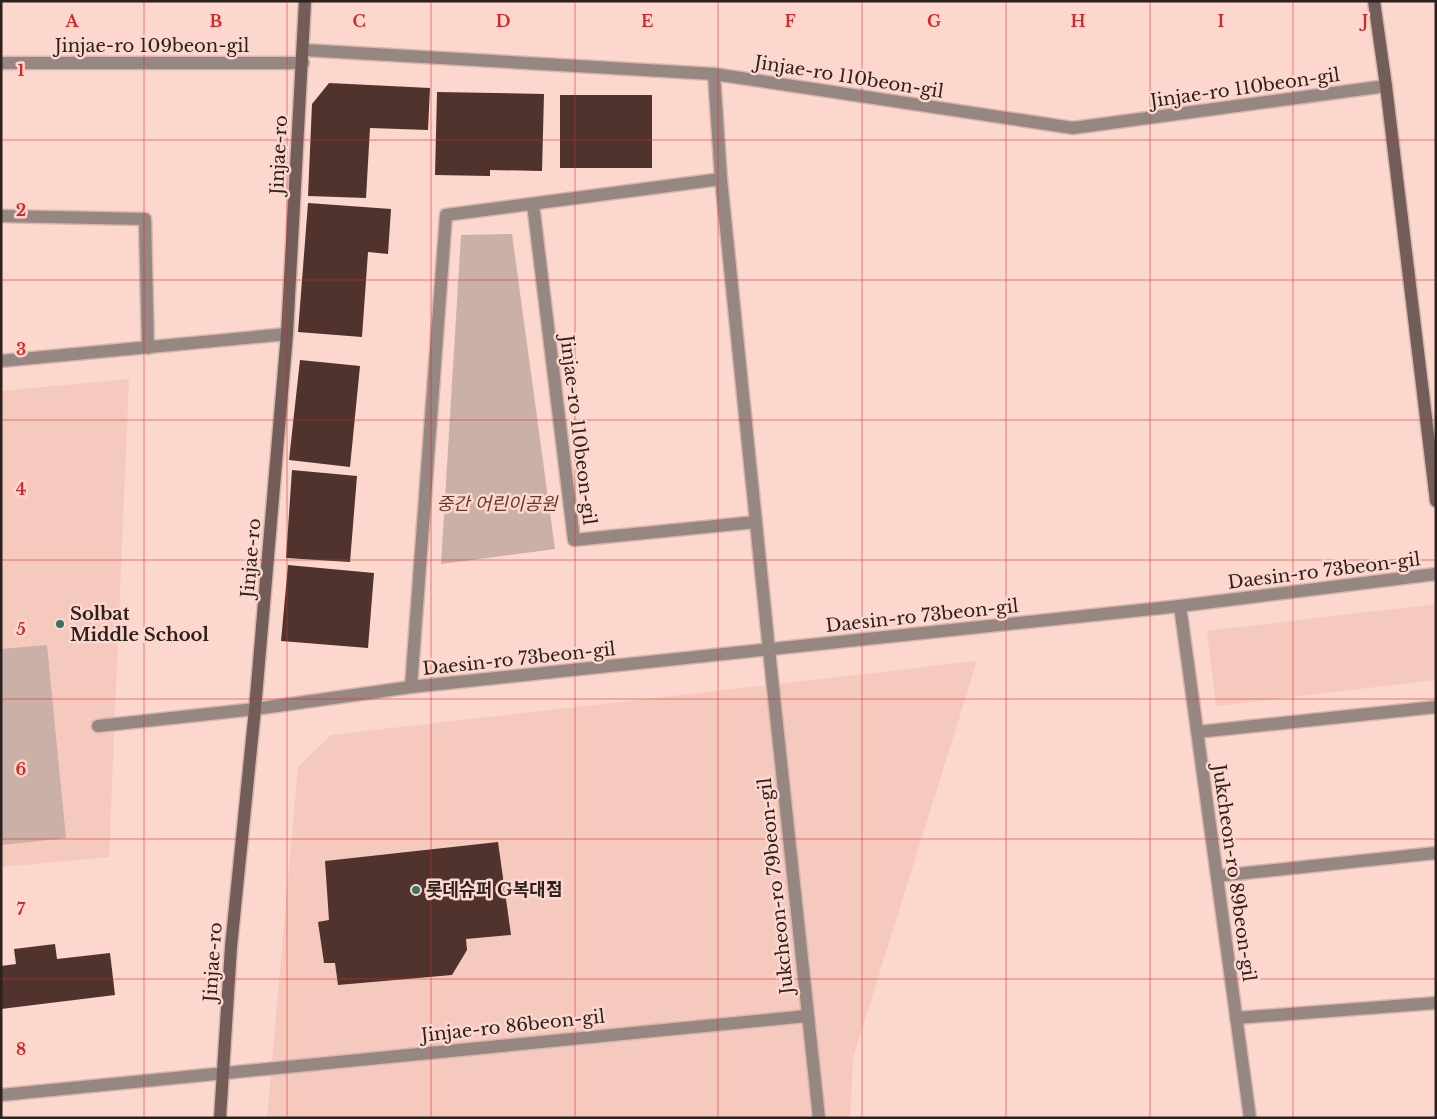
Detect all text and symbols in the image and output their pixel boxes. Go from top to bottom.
text: A [65,11,80,31]
text: B [210,11,223,31]
text: C [352,11,366,31]
text: D [496,11,510,31]
text: E [641,11,653,31]
text: F [784,11,796,31]
text: G [927,11,941,31]
text: H [1070,11,1086,31]
text: I [1218,11,1225,31]
text: J [1359,11,1368,31]
street label: Jinjae-ro 109beon-gil [53,35,249,57]
street label: Jinjae-ro 110beon-gil [751,51,945,103]
text: 1 [18,60,25,80]
street label: Jinjae-ro 110beon-gil [1147,64,1341,112]
street label: Jinjae-ro [266,115,292,197]
text: 2 [16,200,26,220]
street label: Jinjae-ro 110beon-gil [555,332,601,526]
text: 3 [16,339,26,359]
text: 4 [16,479,26,499]
park label: 중간 어린이공원 [437,493,559,515]
street label: Jinjae-ro [236,517,265,601]
street label: Daesin-ro 73beon-gil [1226,548,1422,594]
street label: Daesin-ro 73beon-gil [824,595,1020,637]
place label: Solbat Middle School [70,603,209,646]
marker: Solbat Middle School [54,618,66,630]
text: 5 [16,619,26,639]
street label: Daesin-ro 73beon-gil [421,638,617,680]
text: 6 [16,759,27,779]
street label: Jukcheon-ro 89beon-gil [1208,761,1260,983]
street label: Jukcheon-ro 79beon-gil [754,777,799,997]
place label: 롯데슈퍼 G복대점 [426,879,562,901]
marker: 롯데슈퍼 G복대점 [410,884,422,896]
text: 7 [17,899,26,919]
street label: Jinjae-ro [199,921,227,1005]
street label: Jinjae-ro 86beon-gil [418,1005,606,1047]
text: 8 [16,1039,26,1059]

